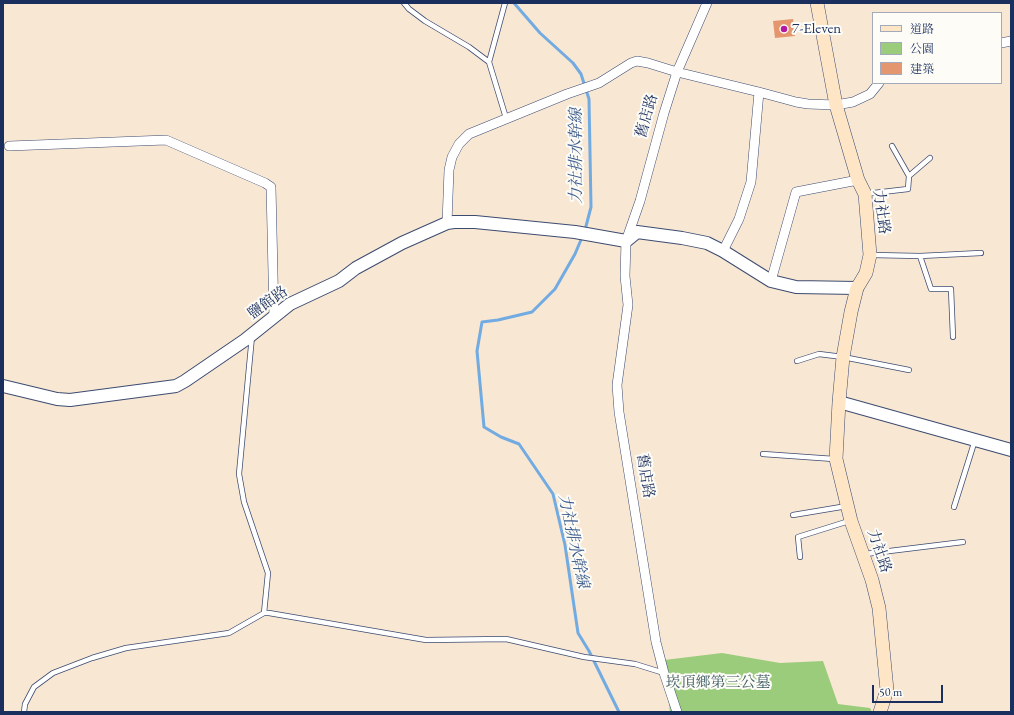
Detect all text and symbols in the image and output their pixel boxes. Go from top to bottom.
legend [872,12,1002,84]
place label: 7-Eleven [792,20,841,38]
text: 道路 [910,21,934,37]
marker: 7-Eleven [779,24,789,34]
text: 公園 [910,41,934,57]
text: 建築 [910,61,934,77]
street label: 舊店路 [632,92,662,140]
water label: 力社排水幹線 [567,108,587,204]
street label: 力社路 [869,188,893,236]
street label: 鹽館路 [245,282,291,324]
street label: 舊店路 [633,452,657,500]
water label: 力社排水幹線 [554,492,592,590]
street label: 力社路 [863,527,895,575]
park label: 崁頂鄉第三公墓 [666,674,770,692]
scale bar [874,677,945,703]
text: 50 m [879,684,902,700]

